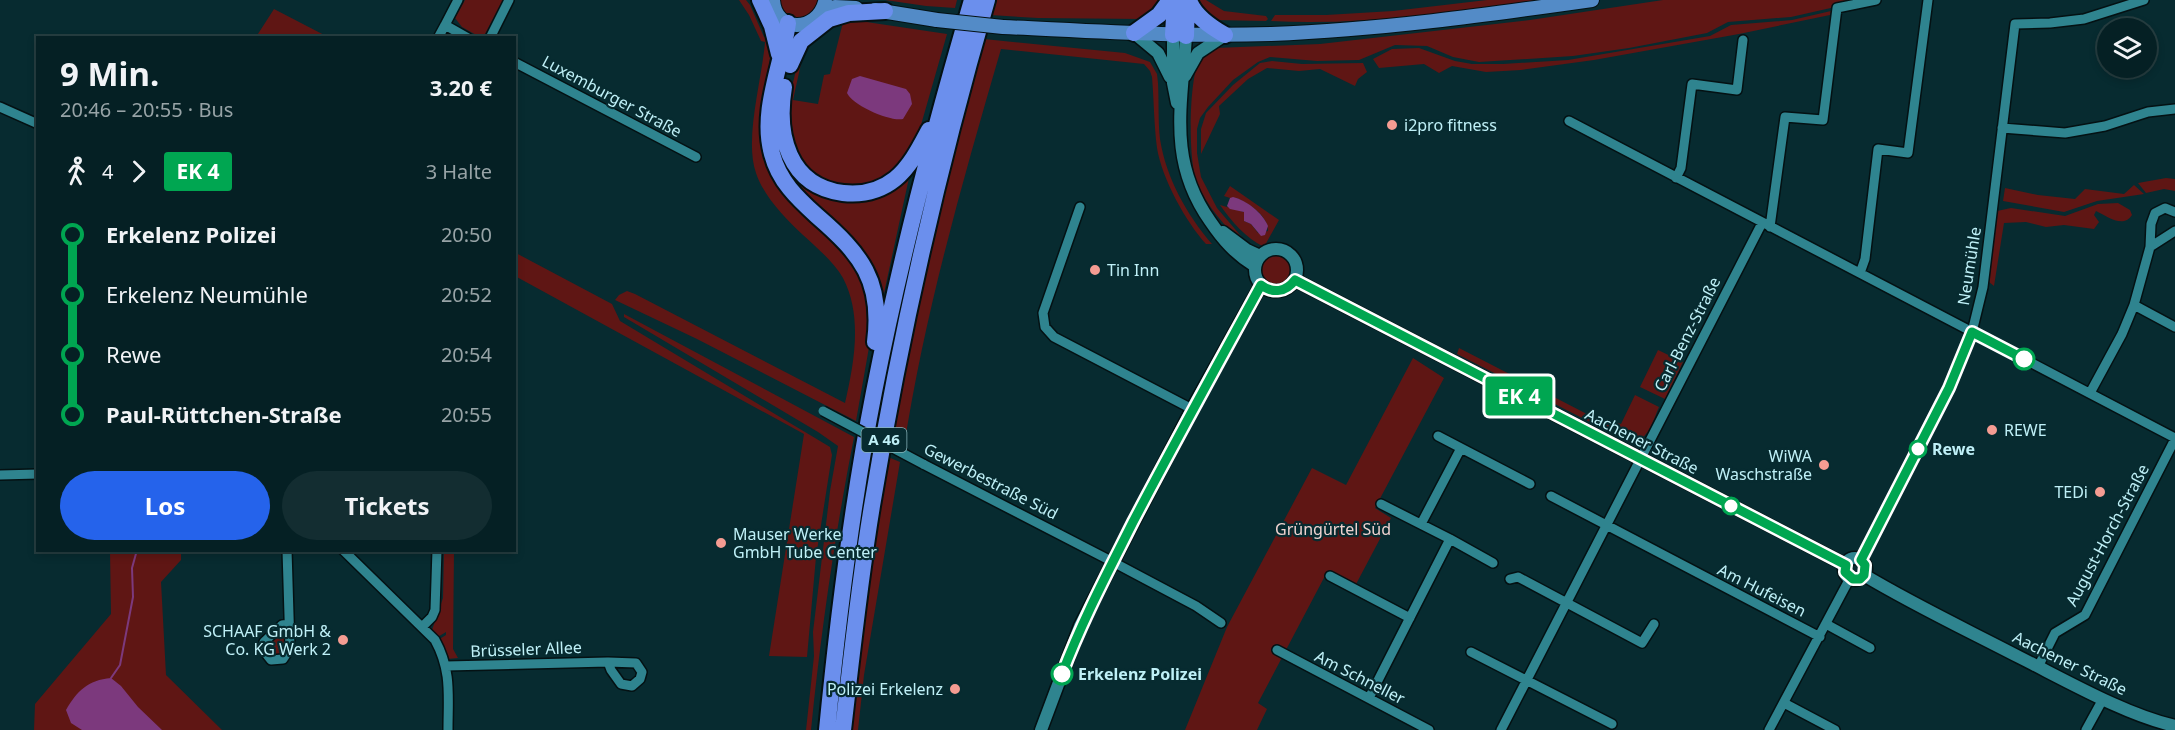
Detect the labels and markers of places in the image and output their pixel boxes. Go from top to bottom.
place label: i2pro fitness [1404,114,1497,136]
marker: i2pro fitness [1385,118,1399,132]
place label: Tin Inn [1107,259,1159,281]
marker: Tin Inn [1088,263,1102,277]
unlabelled marker [2013,348,2035,370]
place label: REWE [2004,419,2047,441]
marker: REWE [1985,423,1999,437]
place label: Rewe [1932,438,1975,460]
marker: Rewe [1909,440,1927,458]
place label: WiWA Waschstraße [1715,445,1813,485]
marker: WiWA Waschstraße [1817,458,1831,472]
place label: TEDi [2054,481,2088,503]
marker: TEDi [2093,485,2107,499]
unlabelled marker [1722,497,1740,515]
place label: Mauser Werke GmbH Tube Center [733,523,877,563]
marker: Mauser Werke GmbH Tube Center [714,536,728,550]
place label: SCHAAF GmbH & Co. KG Werk 2 [203,620,331,660]
marker: SCHAAF GmbH & Co. KG Werk 2 [336,633,350,647]
marker: Erkelenz Polizei [1051,663,1073,685]
place label: Erkelenz Polizei [1078,663,1202,685]
place label: Polizei Erkelenz [827,678,943,700]
marker: Polizei Erkelenz [948,682,962,696]

